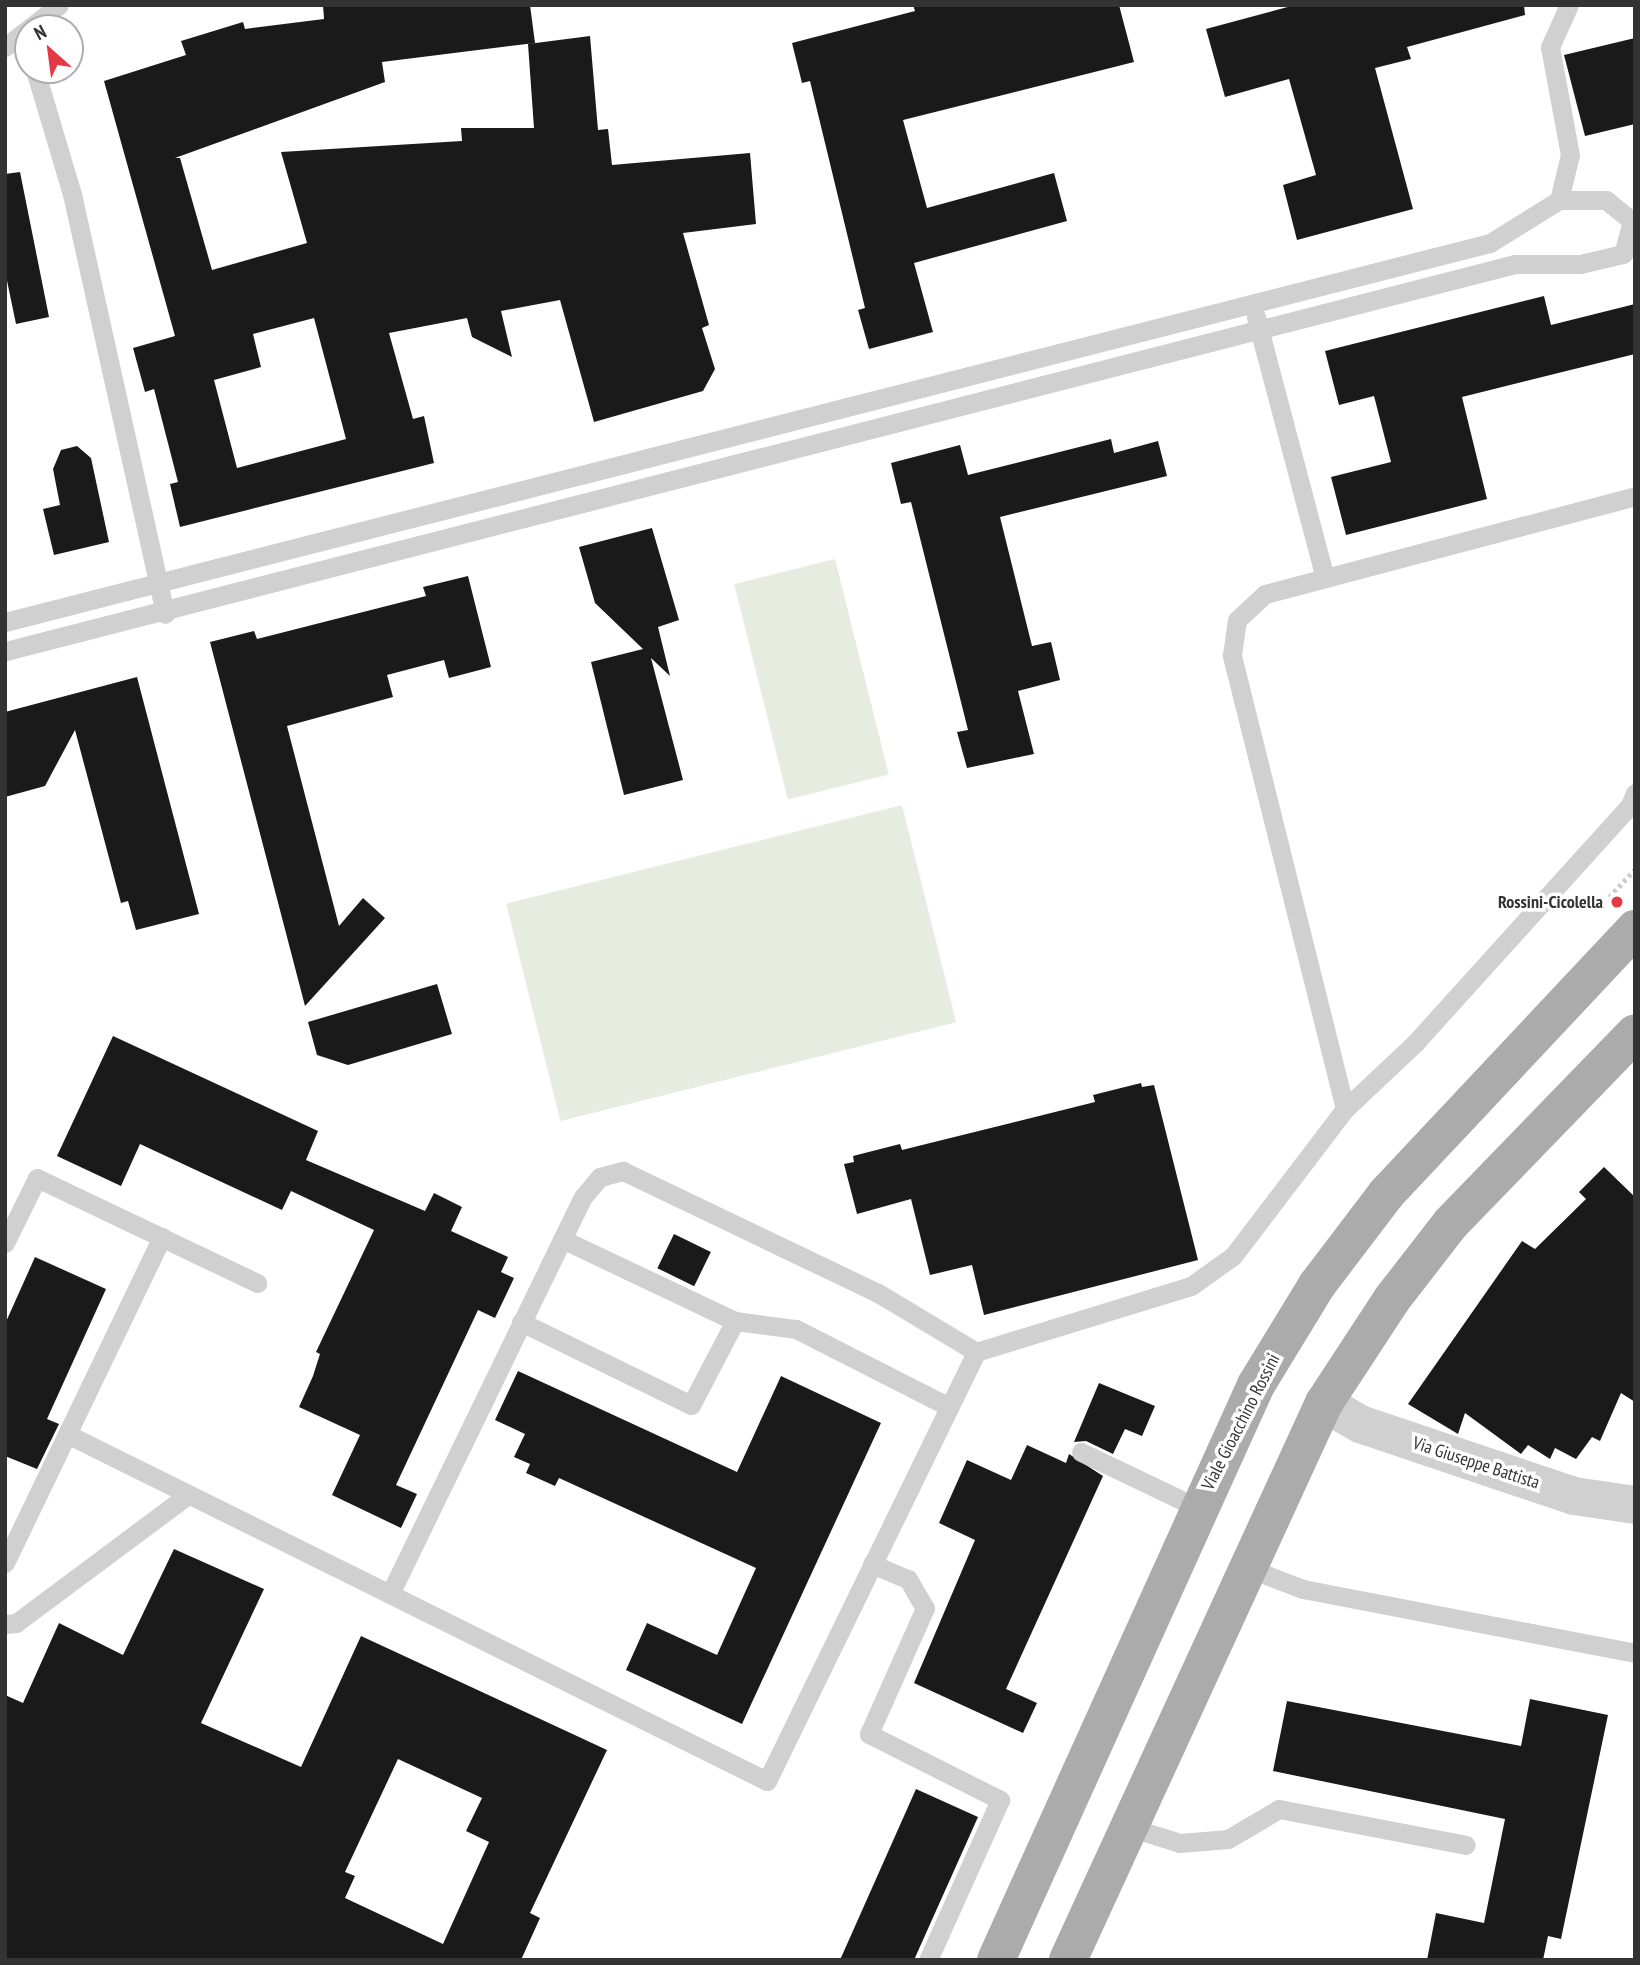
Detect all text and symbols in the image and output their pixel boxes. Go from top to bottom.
north arrow [14,14,84,84]
text: N [30,19,50,45]
place label: Rossini-Cicolella [1498,891,1603,913]
marker: Rossini-Cicolella [1609,894,1625,910]
street label: Viale Gioacchino Rossini [1197,1350,1285,1494]
street label: Via Giuseppe Battista [1410,1432,1542,1494]

